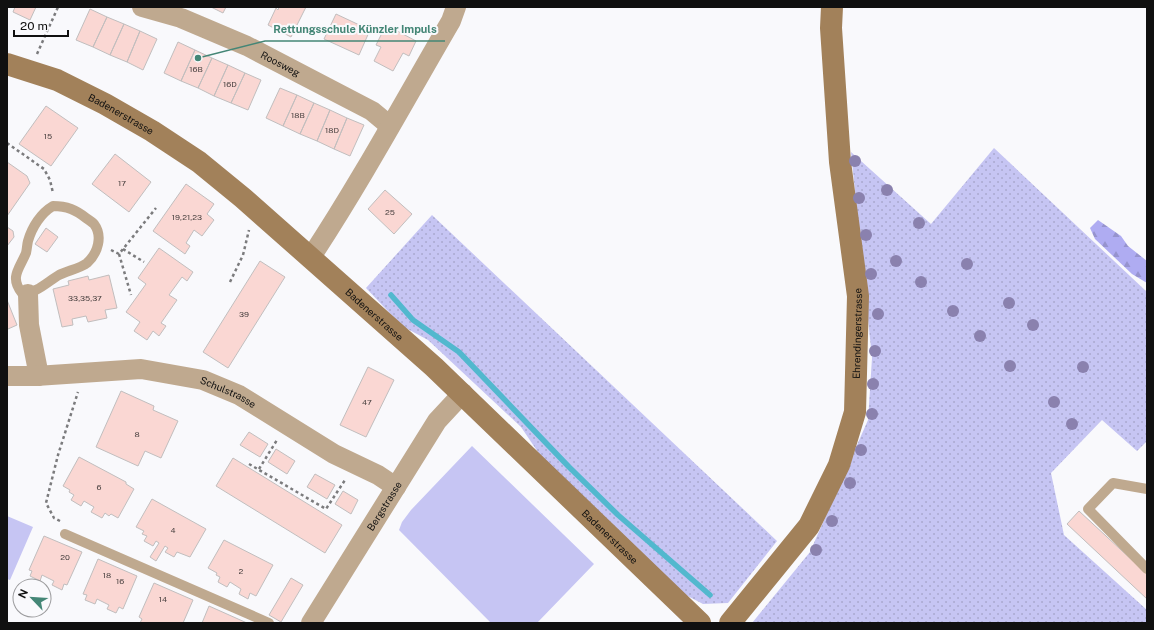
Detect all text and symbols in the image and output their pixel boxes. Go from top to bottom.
scale bar [14,12,68,38]
callout: Rettungsschule Künzler Impuls [265,18,445,41]
text: 20 m [20,19,48,33]
text: Rettungsschule Künzler Impuls [273,23,437,35]
street label: Roosweg [259,48,302,79]
house number: 16B [189,64,203,74]
house number: 16D [223,79,237,89]
street label: Badenerstrasse [86,91,156,137]
house number: 18B [291,110,305,120]
house number: 18D [325,125,339,135]
house number: 15 [44,131,52,141]
house number: 17 [118,178,126,188]
house number: 25 [385,207,395,217]
house number: 19,21,23 [172,212,202,222]
street label: Badenerstrasse [343,286,406,343]
street label: Ehrendingerstrasse [850,287,864,379]
house number: 33,35,37 [68,293,102,303]
house number: 39 [239,309,249,319]
street label: Schulstrasse [198,374,259,410]
house number: 47 [362,397,372,407]
house number: 8 [134,429,140,439]
street label: Bergstrasse [364,479,404,533]
house number: 6 [97,482,102,492]
street label: Badenerstrasse [580,507,641,566]
house number: 4 [170,525,176,535]
house number: 20 [60,552,70,562]
house number: 2 [239,566,244,576]
house number: 18 [103,570,111,580]
house number: 16 [116,576,124,586]
north arrow [12,578,52,618]
text: N [16,587,30,600]
house number: 14 [159,594,167,604]

